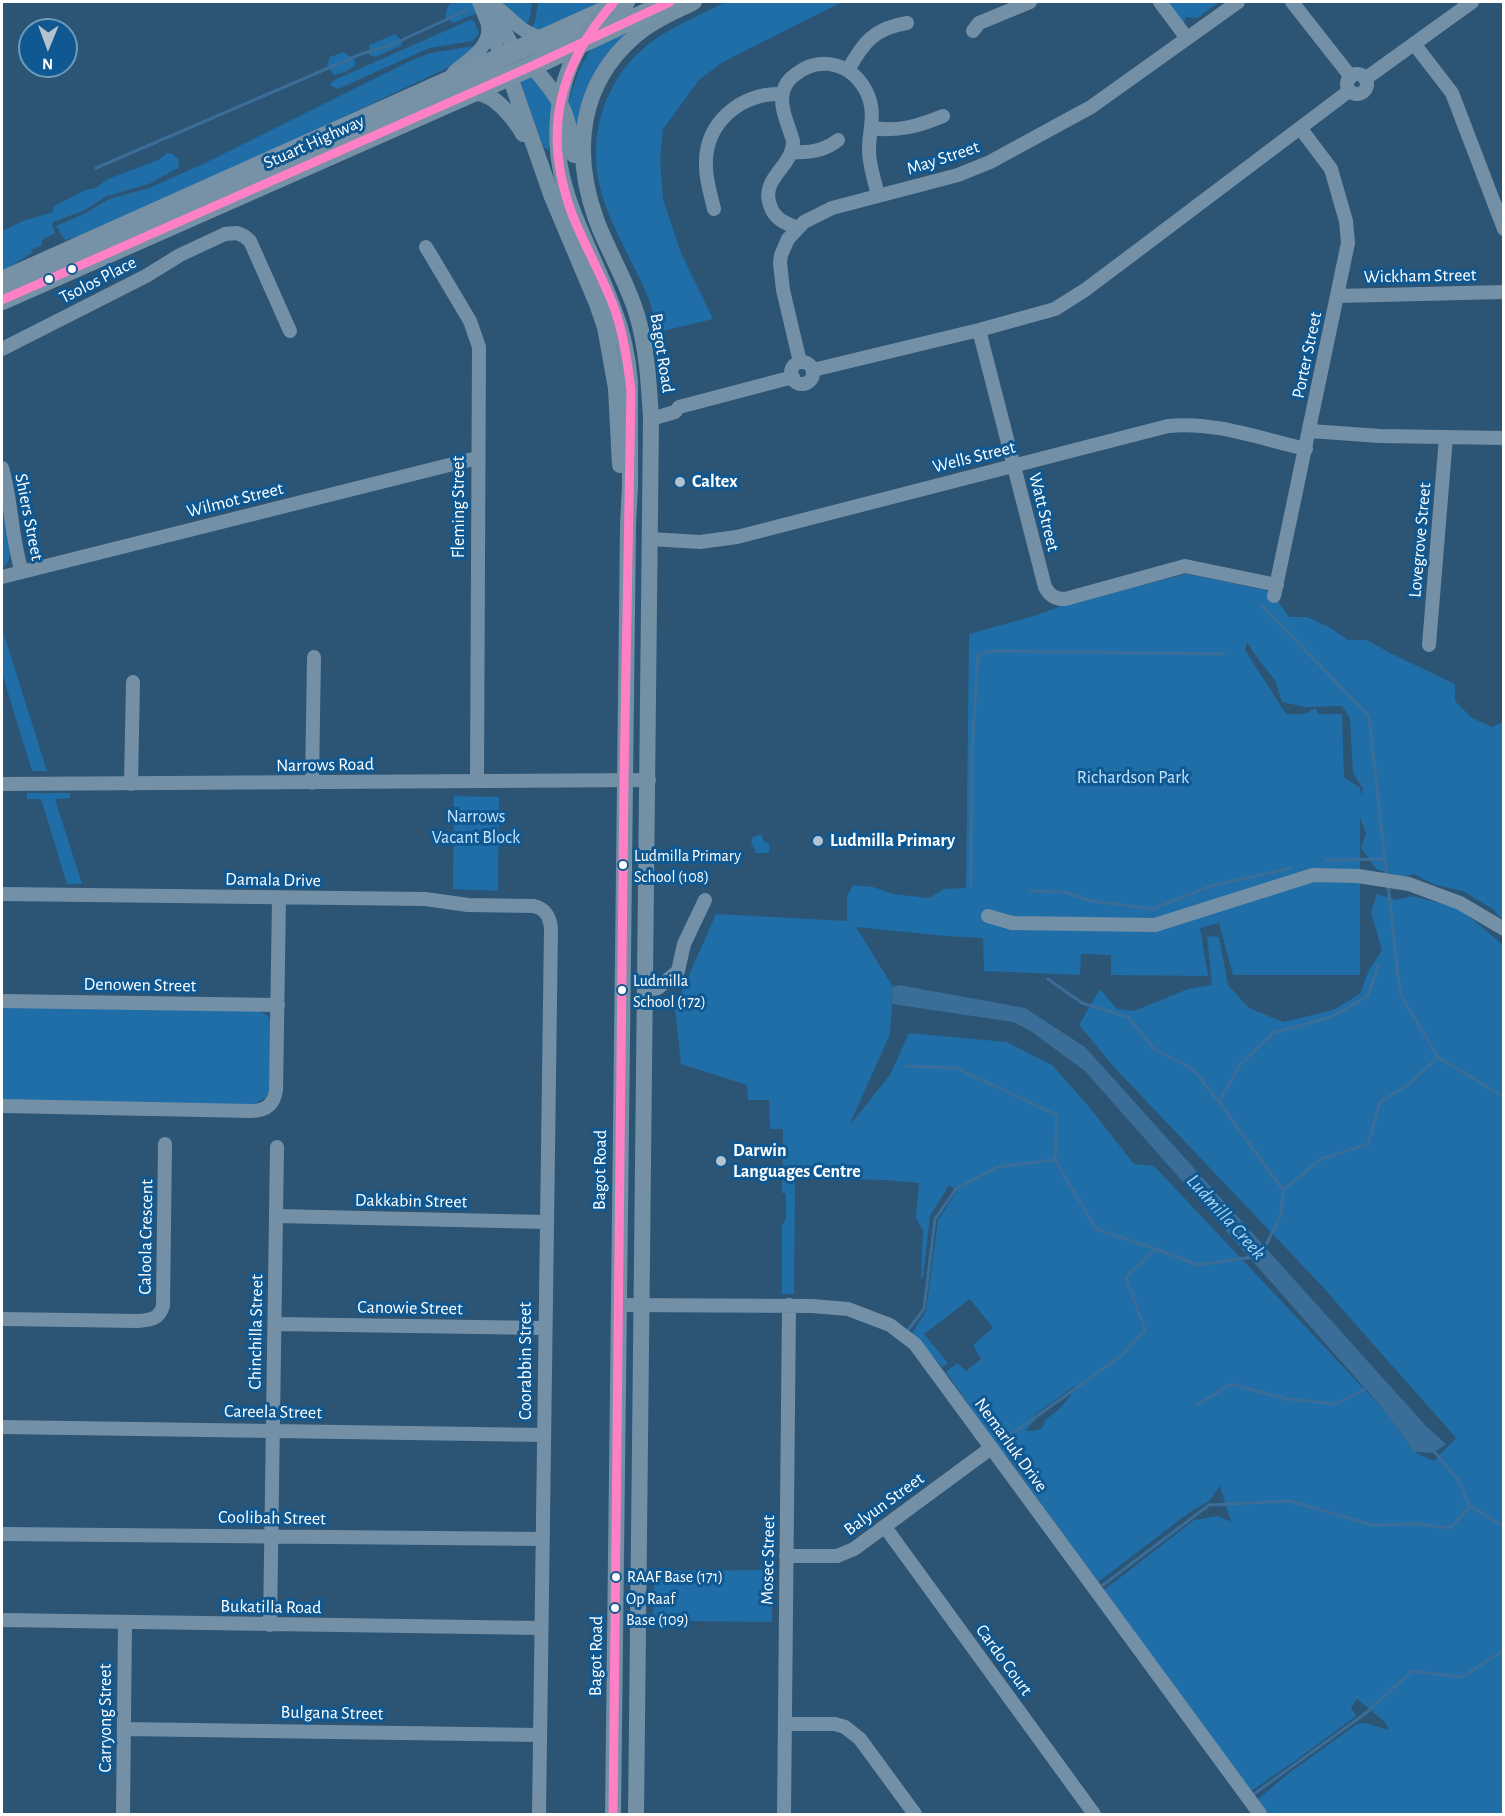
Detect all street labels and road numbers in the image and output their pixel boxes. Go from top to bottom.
street label: Stuart Highway [260,110,368,174]
street label: May Street [904,136,982,180]
street label: Tsolos Place [56,251,140,309]
street label: Wickham Street [1363,264,1477,288]
street label: Porter Street [1287,310,1327,400]
street label: Bagot Road [645,312,679,394]
street label: Wells Street [930,436,1018,478]
street label: Fleming Street [448,456,470,558]
street label: Watt Street [1024,470,1064,554]
street label: Shiers Street [10,472,48,562]
street label: Wilmot Street [184,478,286,522]
street label: Lovegrove Street [1404,482,1436,598]
street label: Narrows Road [276,753,374,777]
street label: Damala Drive [225,868,321,892]
street label: Denowen Street [84,973,196,997]
street label: Bagot Road [589,1130,611,1210]
street label: Caloola Crescent [134,1179,158,1295]
street label: Dakkabin Street [355,1189,467,1213]
street label: Chinchilla Street [244,1274,268,1390]
street label: Canowie Street [357,1296,463,1320]
street label: Coorabbin Street [515,1302,537,1420]
street label: Nemarluk Drive [970,1394,1052,1496]
street label: Careela Street [224,1400,322,1424]
street label: Balyun Street [840,1468,928,1540]
street label: Coolibah Street [218,1506,326,1530]
street label: Mosec Street [756,1515,780,1605]
street label: Bukatilla Road [220,1595,322,1619]
street label: Bagot Road [585,1616,607,1696]
street label: Cardo Court [971,1620,1037,1700]
street label: Carryong Street [95,1664,117,1772]
street label: Bulgana Street [280,1701,384,1725]

